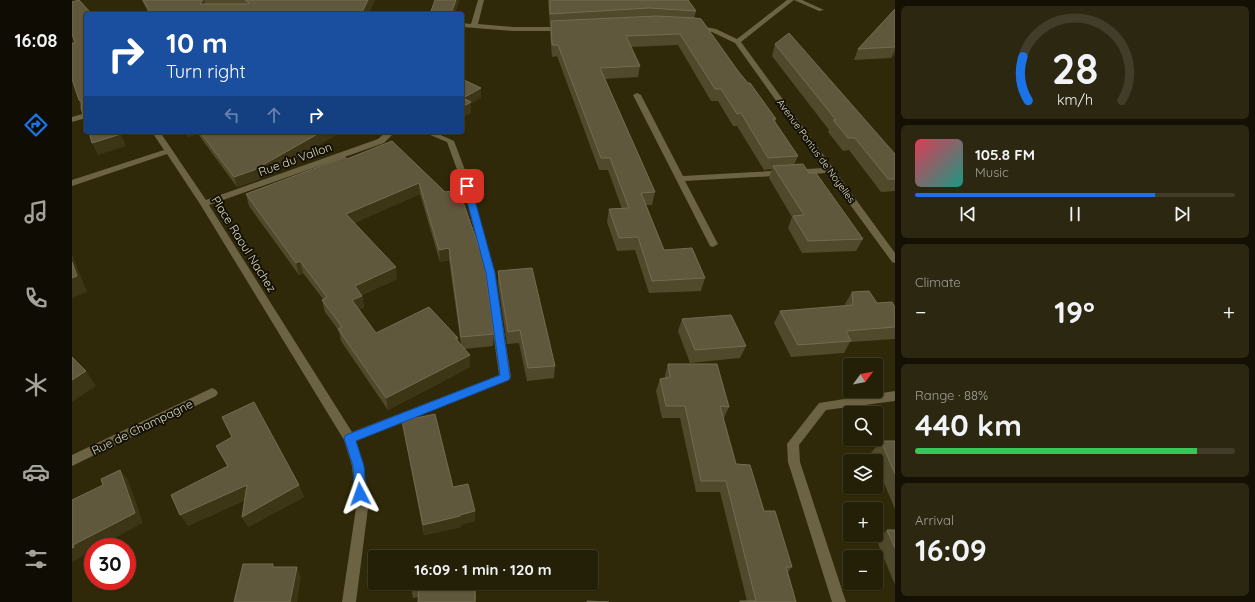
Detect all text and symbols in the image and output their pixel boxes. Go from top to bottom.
text: 10 m [166,25,228,60]
icon: right [100,28,152,80]
text: 16:08 [15,29,57,52]
text: 28 [1052,41,1098,93]
text: Turn right [166,60,246,83]
text: km/h [1057,90,1093,108]
street label: Avenue Pontus de Noyelles [774,97,858,206]
icon: left [221,104,243,126]
icon: ahead [263,104,285,126]
icon: right [305,104,327,126]
icon: directions [22,111,50,139]
street label: Rue du Vallon [256,139,334,179]
text: 105.8 FM [975,145,1035,164]
text: Music [975,164,1009,180]
pin [450,169,484,203]
icon: arrive [456,175,478,197]
street label: Place Raoul Nachez [208,193,280,295]
icon: music [22,198,50,226]
icon: previous [957,203,979,225]
icon: pause [1064,203,1086,225]
icon: next [1171,203,1193,225]
text: Climate [915,274,961,290]
icon: phone [22,284,50,312]
text: 19° [1054,293,1095,331]
text: − [915,298,926,326]
text: + [1223,298,1235,326]
north arrow [843,358,883,398]
map controls [843,358,883,590]
icon: climate [22,371,50,399]
text: Range · 88% [915,387,988,403]
street label: Rue de Champagne [89,396,195,458]
button: search [843,406,883,446]
text: 440 km [915,406,1022,444]
button: layers [843,454,883,494]
icon: car [22,458,50,486]
position arrow [339,473,381,515]
button: + [843,502,883,542]
text: Arrival [915,512,954,528]
text: 16:09 [915,531,987,569]
speed limit sign: 30 [84,538,136,590]
icon: filters [22,545,50,573]
button: − [843,550,883,590]
text: 16:09 · 1 min · 120 m [414,560,552,579]

